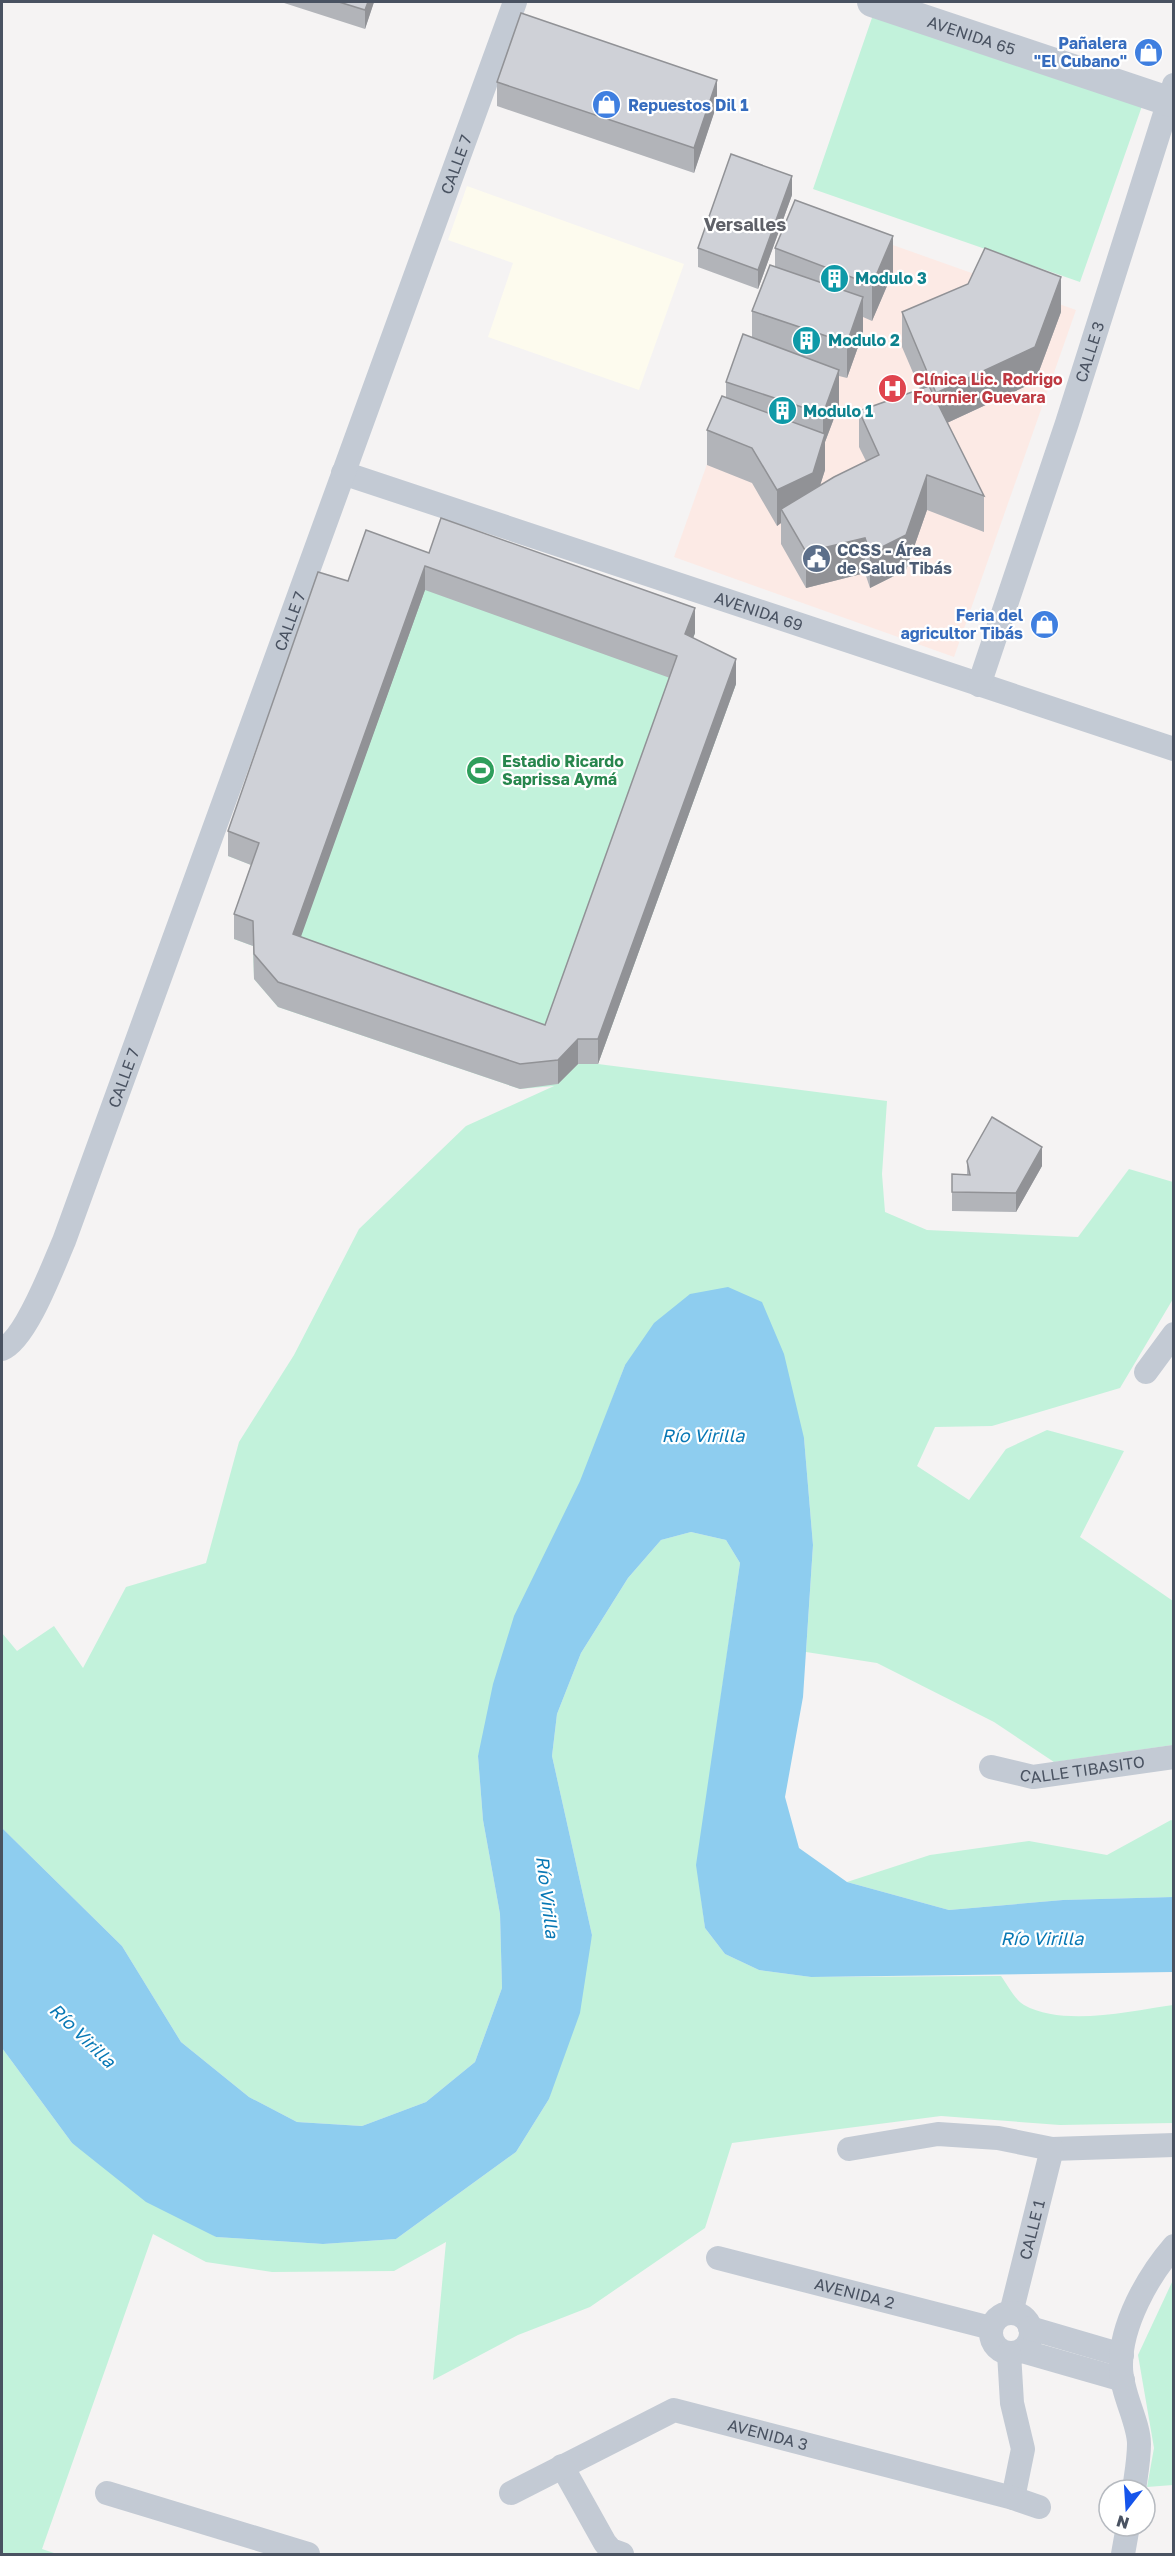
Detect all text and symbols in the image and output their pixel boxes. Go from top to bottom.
street label: AVENIDA 65 [925,11,1018,59]
place label: Pañalera "El Cubano" [1034,33,1127,71]
shop icon: Pañalera "El Cubano" [1132,36,1164,68]
shop icon: Repuestos Dil 1 [591,89,623,121]
place label: Repuestos Dil 1 [628,95,748,115]
street label: CALLE 7 [436,132,476,197]
district label: Versalles [704,213,786,235]
building icon: Modulo 3 [818,262,850,294]
place label: Modulo 3 [855,268,927,288]
street label: CALLE 3 [1071,319,1109,385]
building icon: Modulo 2 [791,324,823,356]
place label: Modulo 2 [828,330,900,350]
place label: Clínica Lic. Rodrigo Fournier Guevara [913,369,1063,407]
hospital icon: Clínica Lic. Rodrigo Fournier Guevara [876,372,908,404]
building icon: Modulo 1 [766,395,798,427]
place label: Modulo 1 [803,401,873,421]
place label: CCSS - Área de Salud Tibás [837,540,952,578]
public building icon: CCSS - Área de Salud Tibás [800,543,832,575]
street label: AVENIDA 69 [712,587,805,635]
street label: CALLE 7 [270,589,310,654]
place label: Feria del agricultor Tibás [900,605,1024,643]
shop icon: Feria del agricultor Tibás [1028,608,1060,640]
place label: Estadio Ricardo Saprissa Aymá [502,751,624,789]
sports icon: Estadio Ricardo Saprissa Aymá [465,754,497,786]
street label: CALLE 7 [103,1045,143,1110]
water label: Río Virilla [662,1424,745,1446]
street label: CALLE TIBASITO [1018,1751,1146,1787]
water label: Río Virilla [532,1855,564,1940]
water label: Río Virilla [1001,1927,1084,1949]
water label: Río Virilla [46,1998,121,2072]
street label: CALLE 1 [1015,2197,1049,2262]
street label: AVENIDA 2 [812,2273,897,2313]
street label: AVENIDA 3 [726,2414,810,2454]
north arrow [1097,2478,1157,2538]
text: N [1114,2511,1131,2534]

